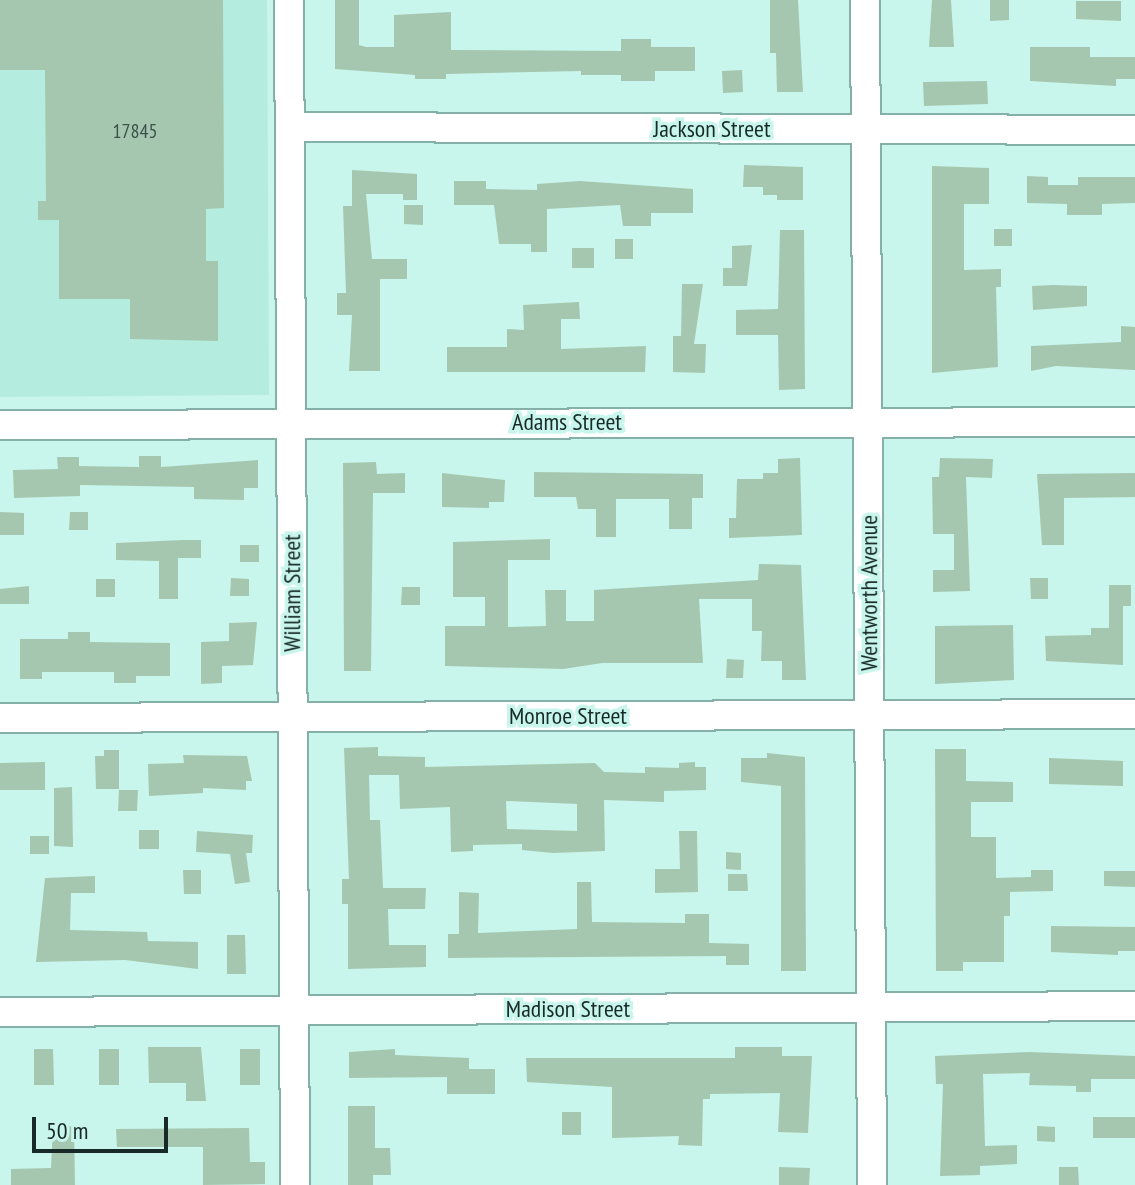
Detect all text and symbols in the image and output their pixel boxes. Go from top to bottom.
street label: Jackson Street [653,115,771,143]
house number: 17845 [113,119,157,143]
street label: Adams Street [512,408,622,436]
street label: Wentworth Avenue [855,515,883,671]
street label: William Street [278,534,306,652]
street label: Monroe Street [509,702,627,730]
street label: Madison Street [506,995,630,1023]
scale bar [36,1101,172,1151]
text: 50 m [46,1115,88,1146]

